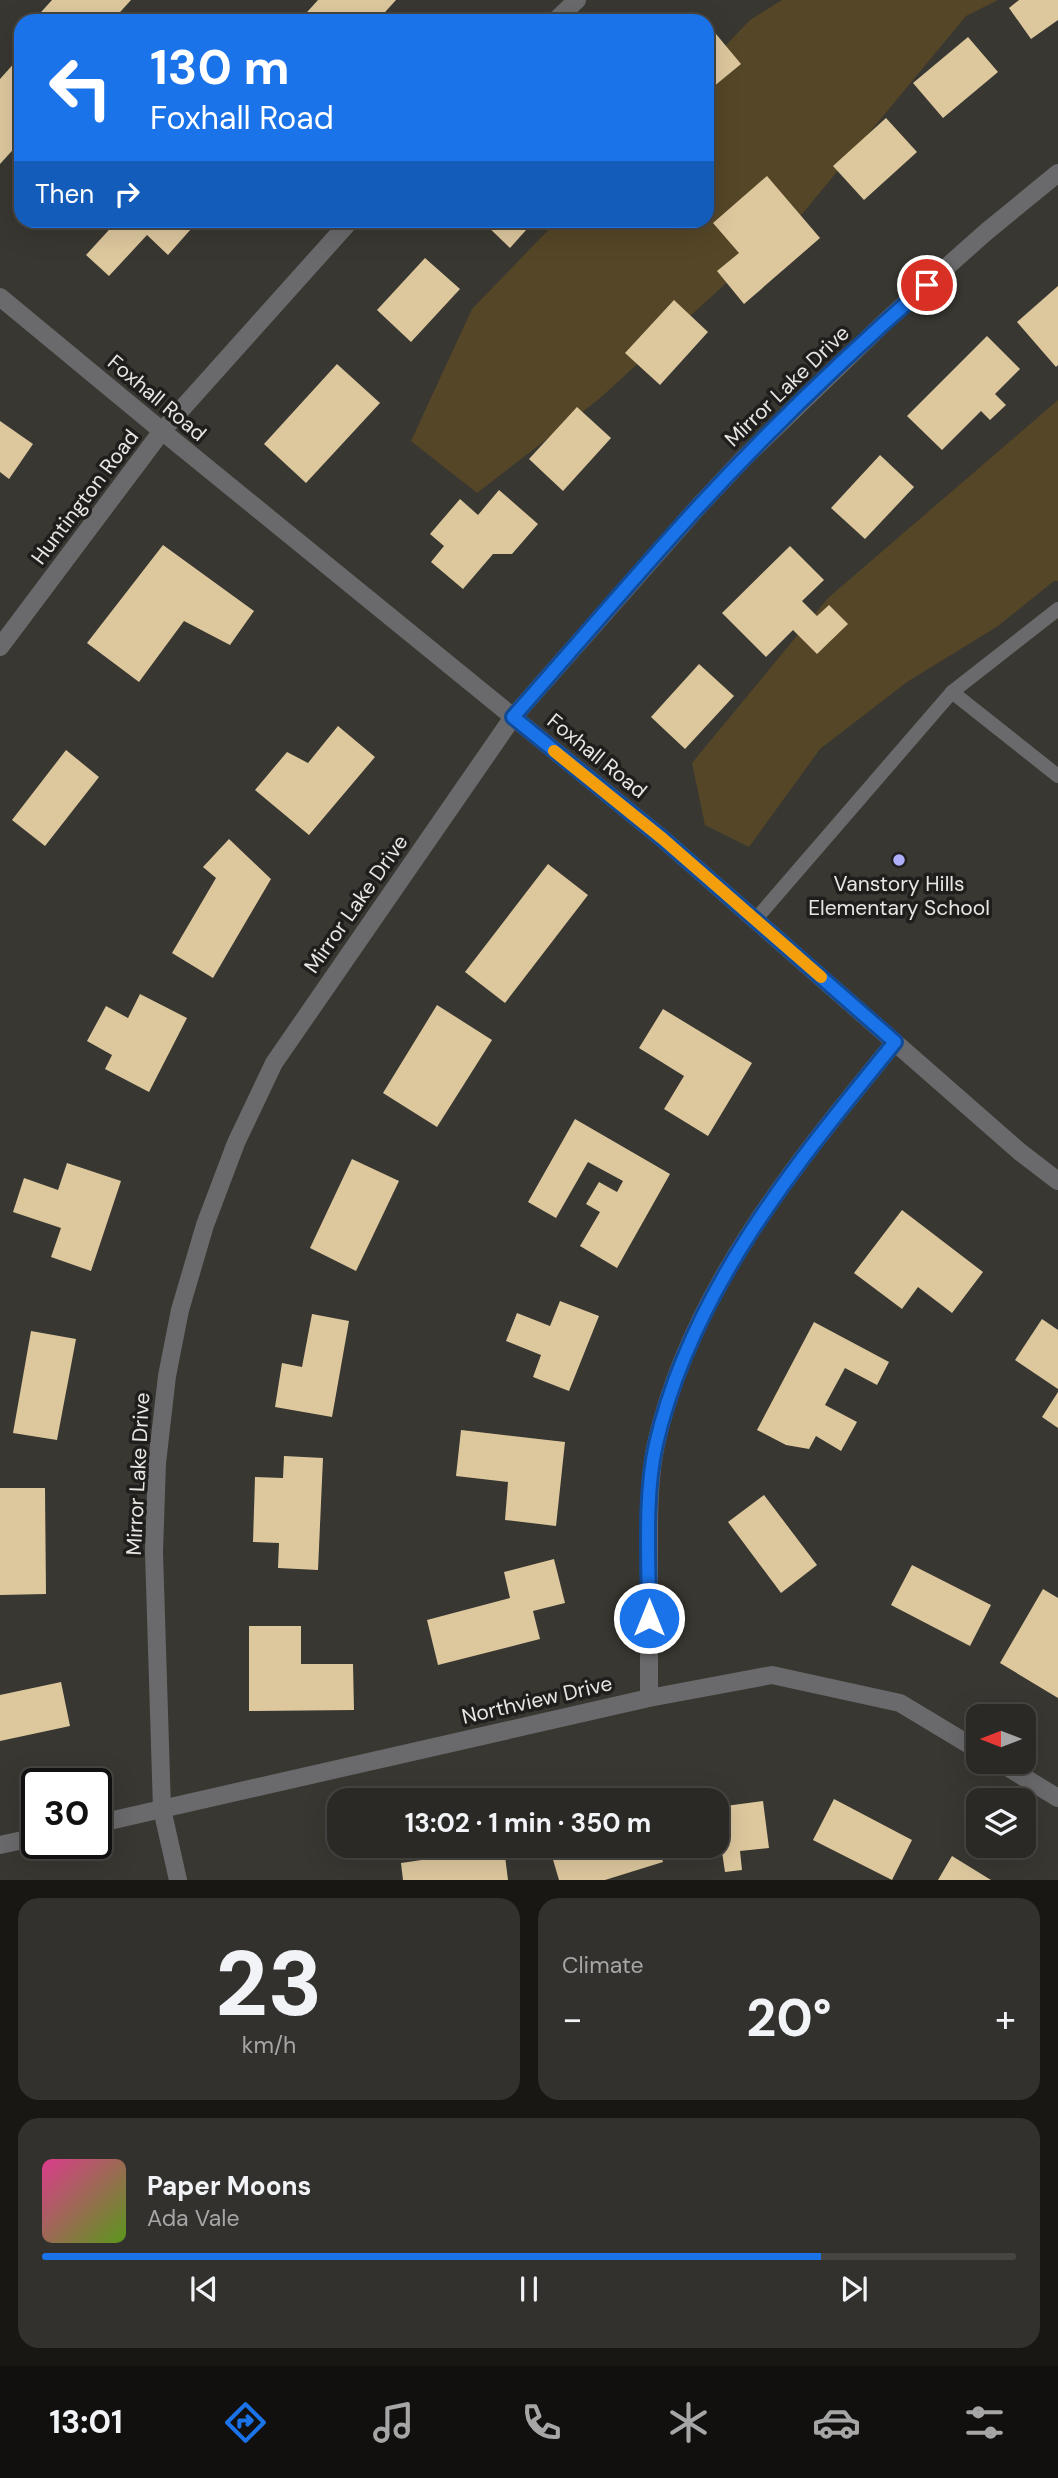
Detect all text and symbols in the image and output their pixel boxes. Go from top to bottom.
text: 130 m [150,35,290,99]
icon: left [35,42,126,133]
text: Foxhall Road [150,97,334,139]
icon: right [108,175,146,213]
text: Then [35,177,94,211]
pin [897,255,957,315]
icon: arrive [908,266,946,304]
street label: Mirror Lake Drive [719,319,855,453]
street label: Foxhall Road [102,349,212,447]
street label: Huntington Road [25,424,145,570]
street label: Foxhall Road [541,707,653,805]
street label: Mirror Lake Drive [298,829,414,979]
marker: Vanstory Hills Elementary School [891,852,907,868]
place label: Vanstory Hills Elementary School [808,870,990,922]
street label: Mirror Lake Drive [120,1392,156,1556]
position arrow [612,1581,686,1655]
street label: Northview Drive [459,1669,615,1731]
north arrow [966,1704,1036,1774]
map controls [966,1704,1036,1858]
speed limit sign: 30 [21,1768,112,1859]
button: layers [966,1788,1036,1858]
text: 13:02 · 1 min · 350 m [405,1806,651,1840]
text: 23 [215,1925,323,2043]
text: Climate [562,1950,644,1980]
text: 20° [746,1984,832,2052]
text: − [562,1994,583,2044]
text: + [995,1994,1016,2044]
text: km/h [242,2030,296,2060]
text: Paper Moons [147,2169,311,2203]
text: Ada Vale [147,2203,240,2233]
icon: previous [185,2270,223,2308]
icon: pause [510,2270,548,2308]
icon: next [835,2270,873,2308]
icon: directions [221,2398,270,2447]
icon: music [369,2398,418,2447]
icon: phone [517,2398,566,2447]
icon: climate [664,2398,713,2447]
icon: car [812,2398,861,2447]
icon: filters [960,2398,1009,2447]
text: 13:01 [49,2401,123,2443]

